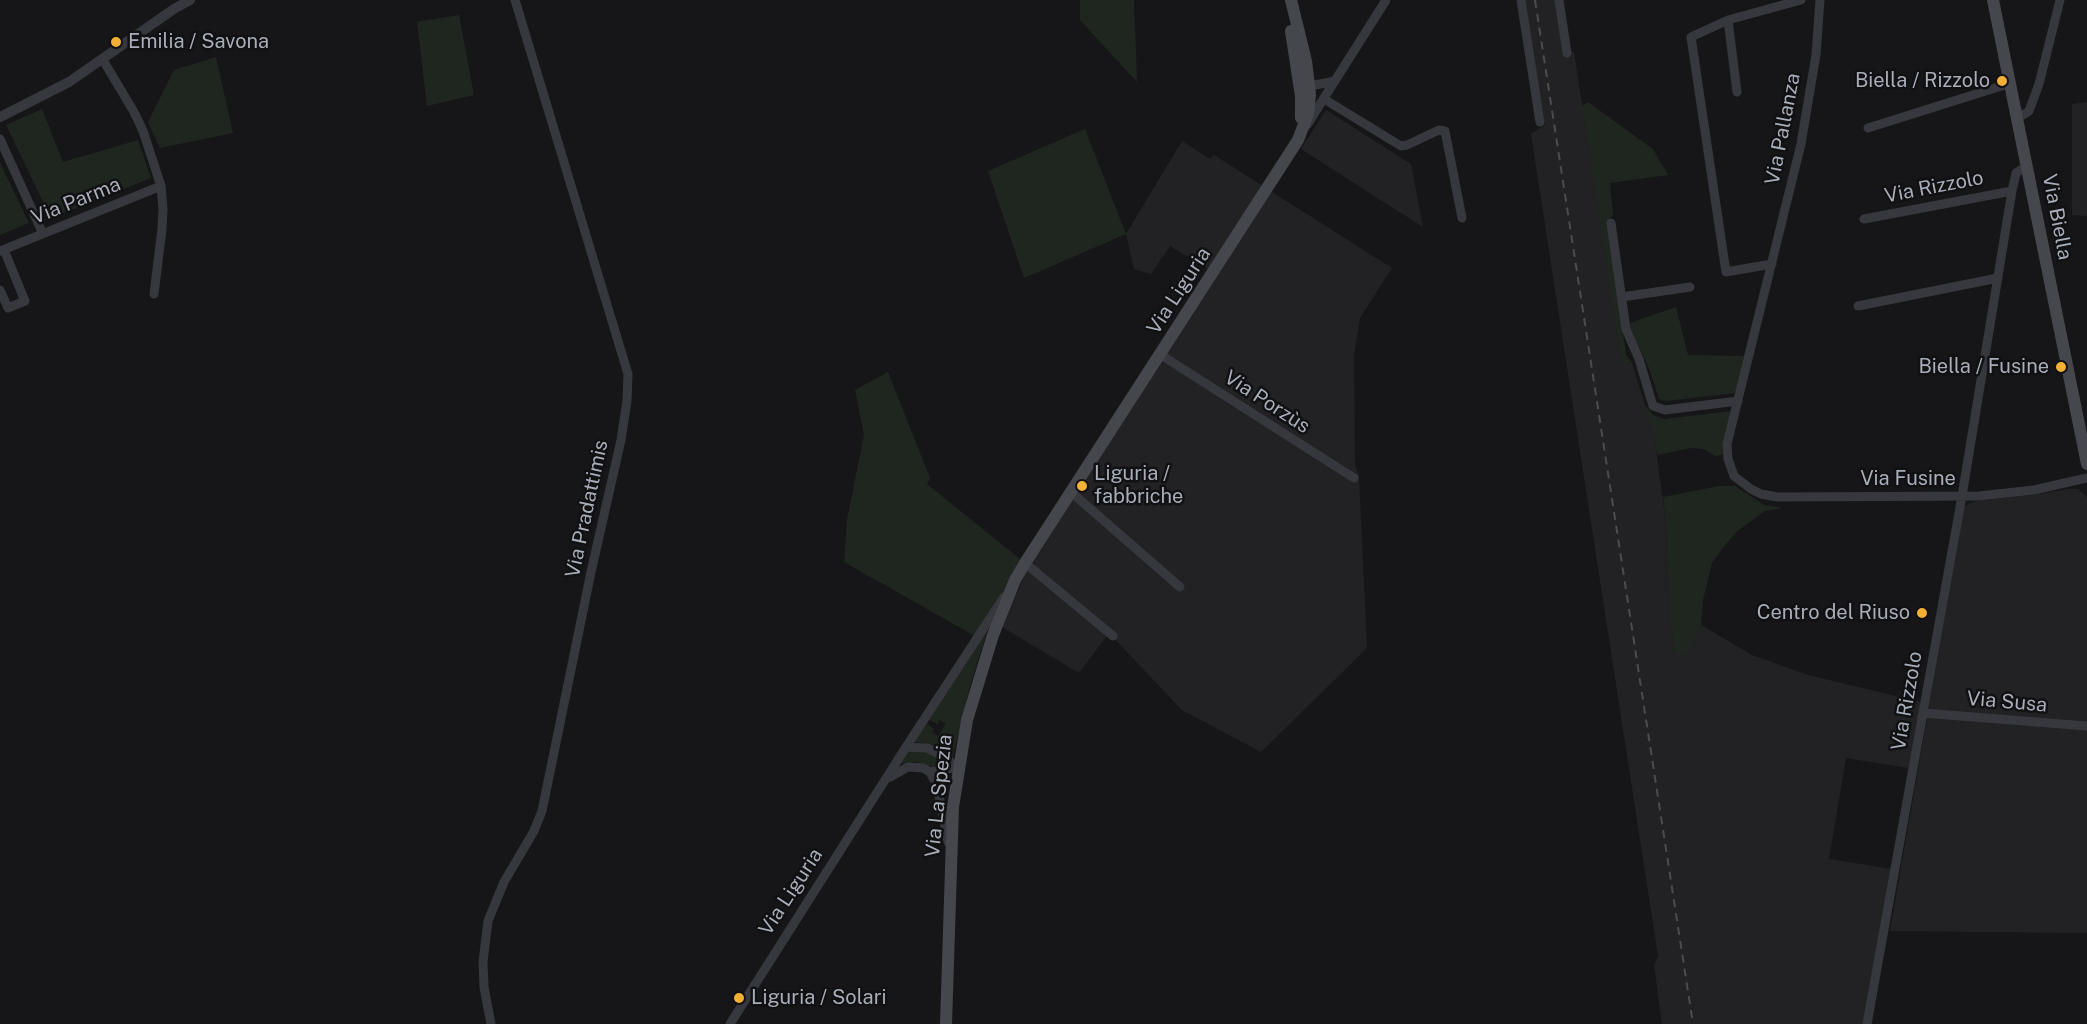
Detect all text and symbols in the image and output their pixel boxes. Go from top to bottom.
place label: Emilia / Savona [128,30,269,54]
marker: Emilia / Savona [109,35,123,49]
place label: Biella / Rizzolo [1855,69,1990,93]
street label: Via Pallanza [1760,71,1806,187]
marker: Biella / Rizzolo [1995,74,2009,88]
street label: Via Rizzolo [1883,166,1985,208]
street label: Via Parma [28,172,124,230]
street label: Via Biella [2037,172,2077,262]
street label: Via Liguria [1142,243,1216,339]
place label: Biella / Fusine [1918,355,2049,379]
marker: Biella / Fusine [2054,360,2068,374]
street label: Via Porzùs [1220,365,1314,439]
street label: Via Pradattimis [561,438,613,580]
place label: Liguria / fabbriche [1094,462,1183,509]
street label: Via Fusine [1860,467,1956,491]
marker: Liguria / fabbriche [1075,479,1089,493]
place label: Centro del Riuso [1757,601,1910,625]
marker: Centro del Riuso [1915,606,1929,620]
street label: Via Rizzolo [1886,650,1928,752]
street label: Via Susa [1966,687,2048,717]
street label: Via La Spezia [921,733,957,859]
street label: Via Liguria [754,844,828,940]
place label: Liguria / Solari [751,986,886,1010]
marker: Liguria / Solari [732,991,746,1005]

